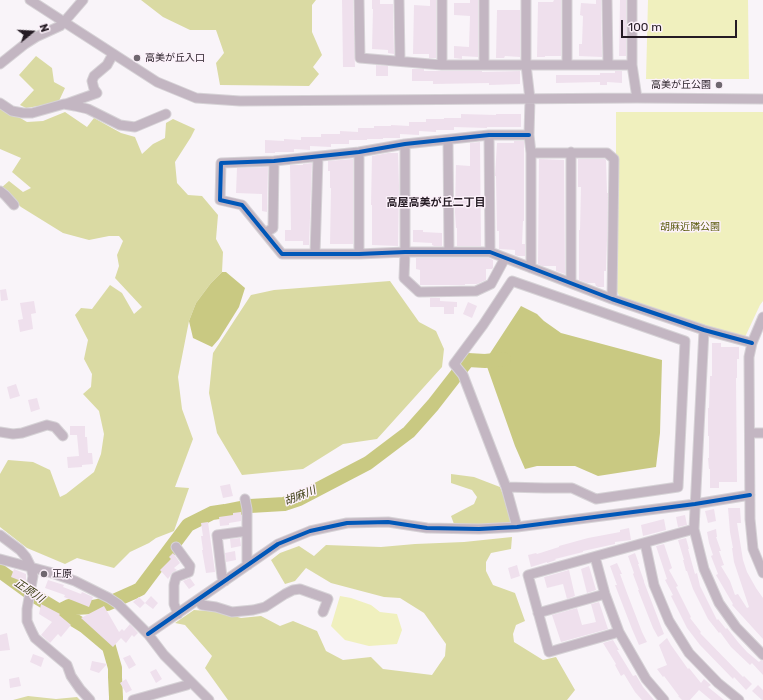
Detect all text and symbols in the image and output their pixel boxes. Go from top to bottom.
north arrow [12,12,52,52]
scale bar [623,12,739,38]
text: 100 m [628,20,662,34]
text: N [36,22,51,34]
place label: 高美が丘入口 [145,52,205,64]
marker: 高美が丘入口 [132,53,142,63]
place label: 高美が丘公園 [651,79,711,91]
marker: 高美が丘公園 [714,80,724,90]
district label: 高屋高美が丘二丁目 [387,196,485,210]
park label: 胡麻近隣公園 [660,221,720,233]
water label: 胡麻川 [282,484,318,508]
place label: 正原 [52,568,72,580]
marker: 正原 [39,569,49,579]
water label: 正原川 [12,576,46,606]

